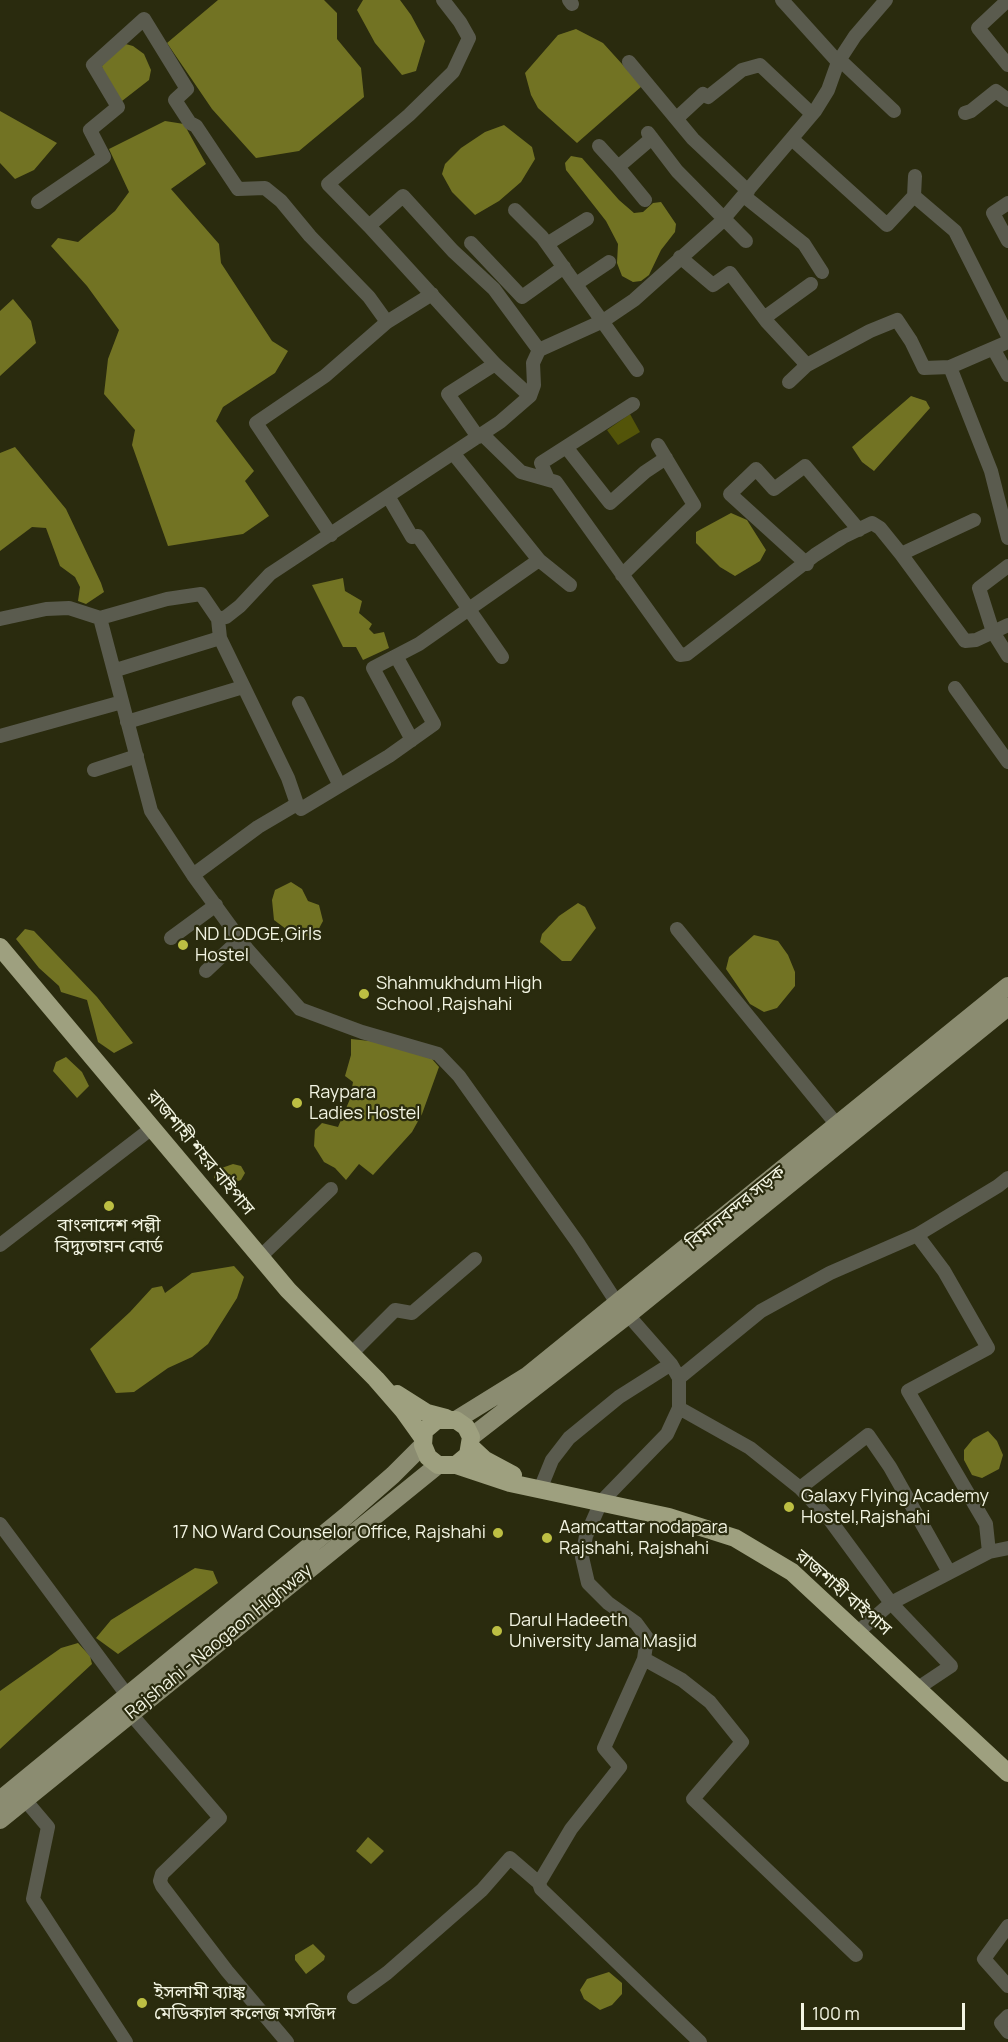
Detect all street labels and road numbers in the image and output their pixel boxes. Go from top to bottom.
street label: রাজশাহী শহর বাইপাস [141,1086,259,1220]
street label: বিমানবন্দর সড়ক [682,1162,790,1254]
street label: রাজশাহী বাইপাস [791,1545,895,1641]
street label: Rajshahi - Naogaon Highway [121,1560,317,1724]

